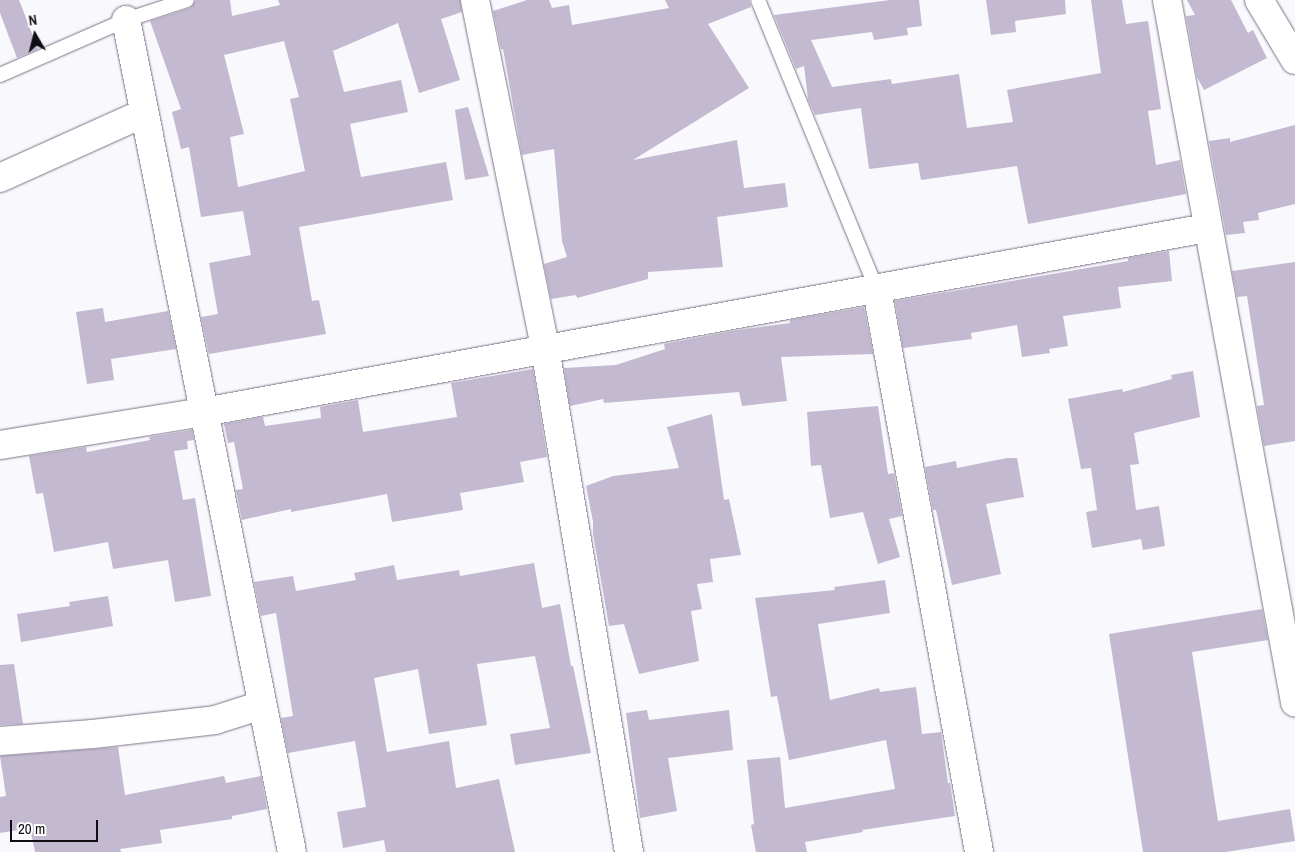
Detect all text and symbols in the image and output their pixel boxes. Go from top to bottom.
north arrow [10,10,60,60]
text: N [28,11,38,30]
scale bar [12,810,100,842]
text: 20 m [18,818,45,839]

